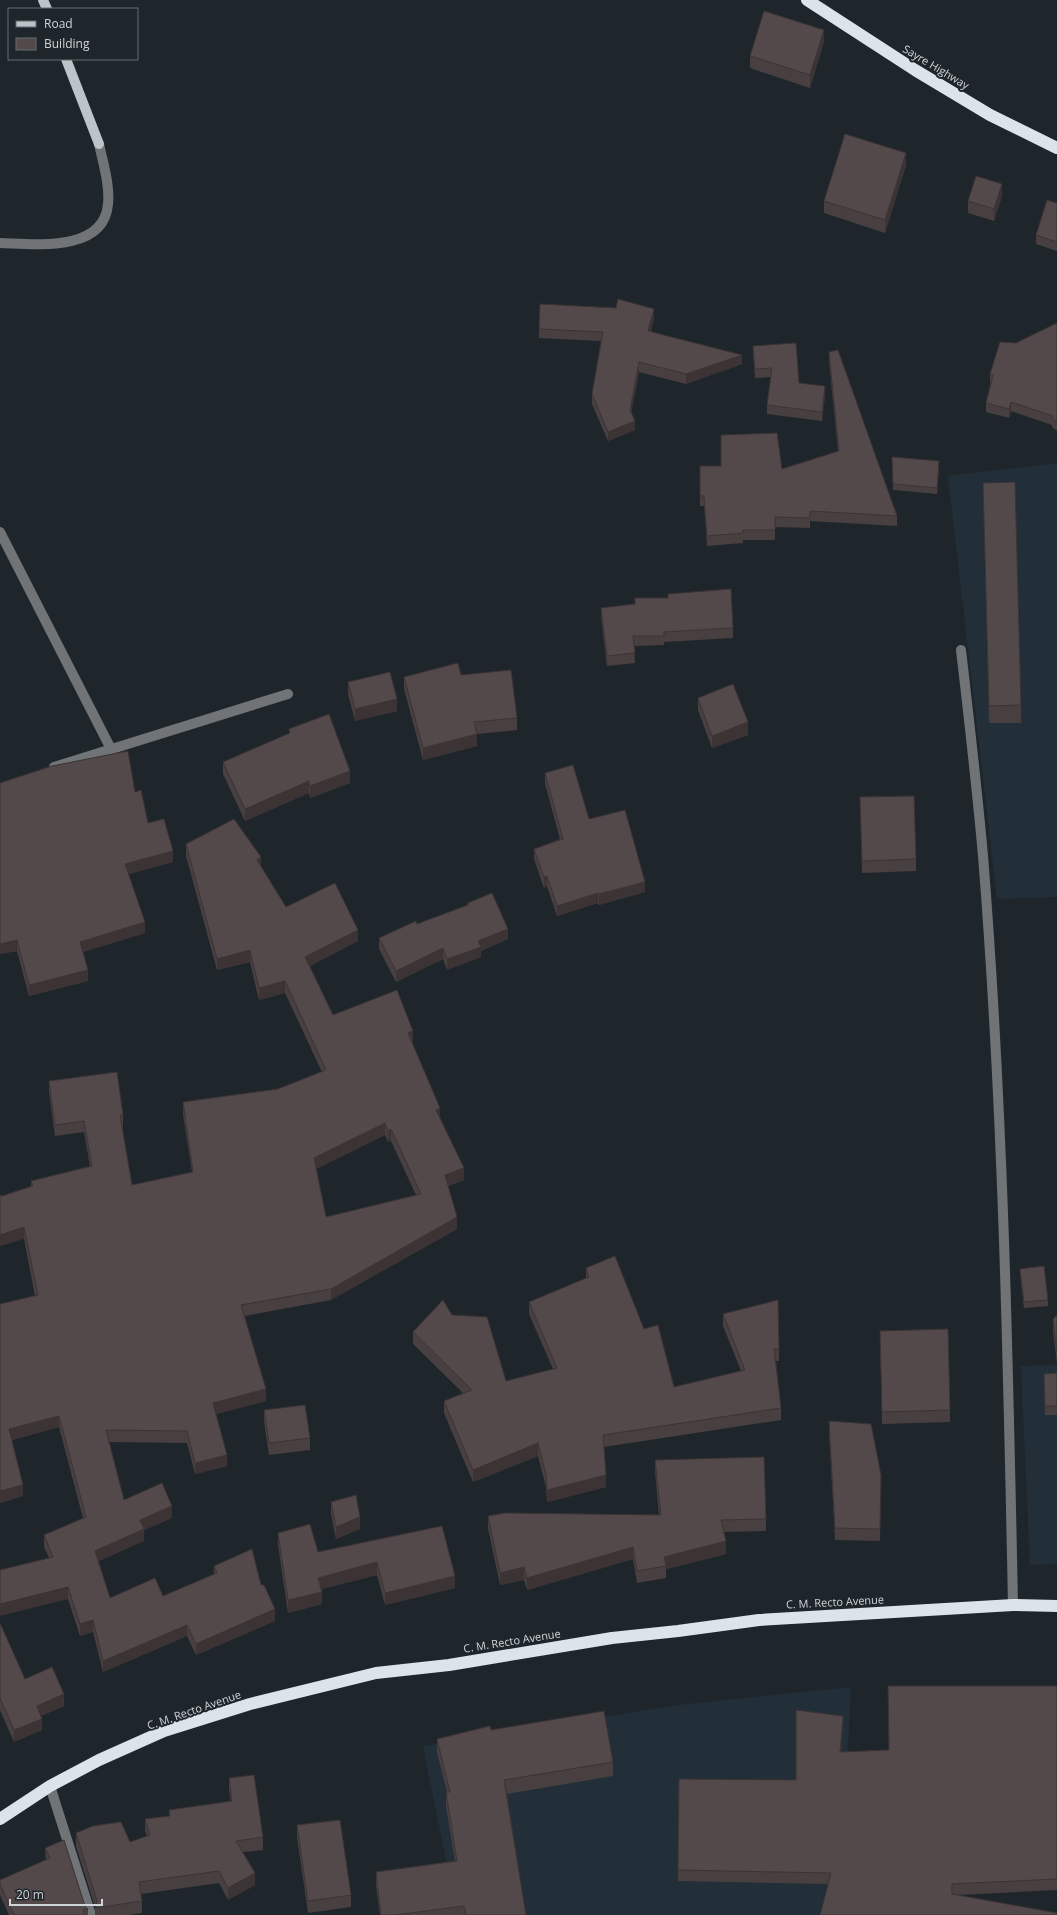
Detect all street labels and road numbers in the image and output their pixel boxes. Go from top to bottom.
street label: Sayre Highway [900,41,973,93]
street label: C. M. Recto Avenue [786,1591,884,1612]
street label: C. M. Recto Avenue [462,1625,562,1656]
street label: C. M. Recto Avenue [145,1686,243,1733]

